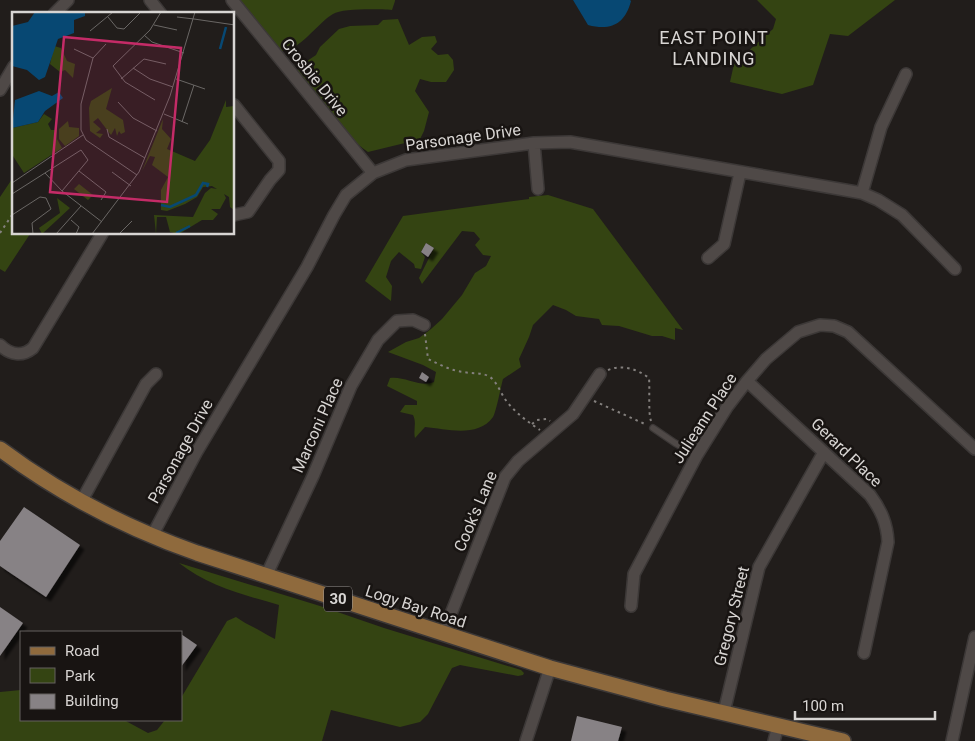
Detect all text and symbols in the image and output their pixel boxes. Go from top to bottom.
inset map [12,12,235,235]
district label: EAST POINT LANDING [659,27,769,69]
street label: Crosbie Drive [278,35,352,120]
street label: Parsonage Drive [404,120,522,155]
street label: Julieann Place [668,370,741,467]
street label: Marconi Place [288,375,347,476]
street label: Parsonage Drive [144,396,217,507]
street label: Gerard Place [807,414,886,491]
street label: Cook's Lane [450,468,501,554]
street label: Gregory Street [710,564,753,668]
street label: Logy Bay Road [363,581,469,632]
road number: 30 [324,586,352,612]
legend [20,631,182,721]
text: Road [65,642,99,660]
text: Park [65,667,96,685]
scale bar [795,688,935,720]
text: Building [65,692,119,710]
text: 100 m [802,697,844,715]

